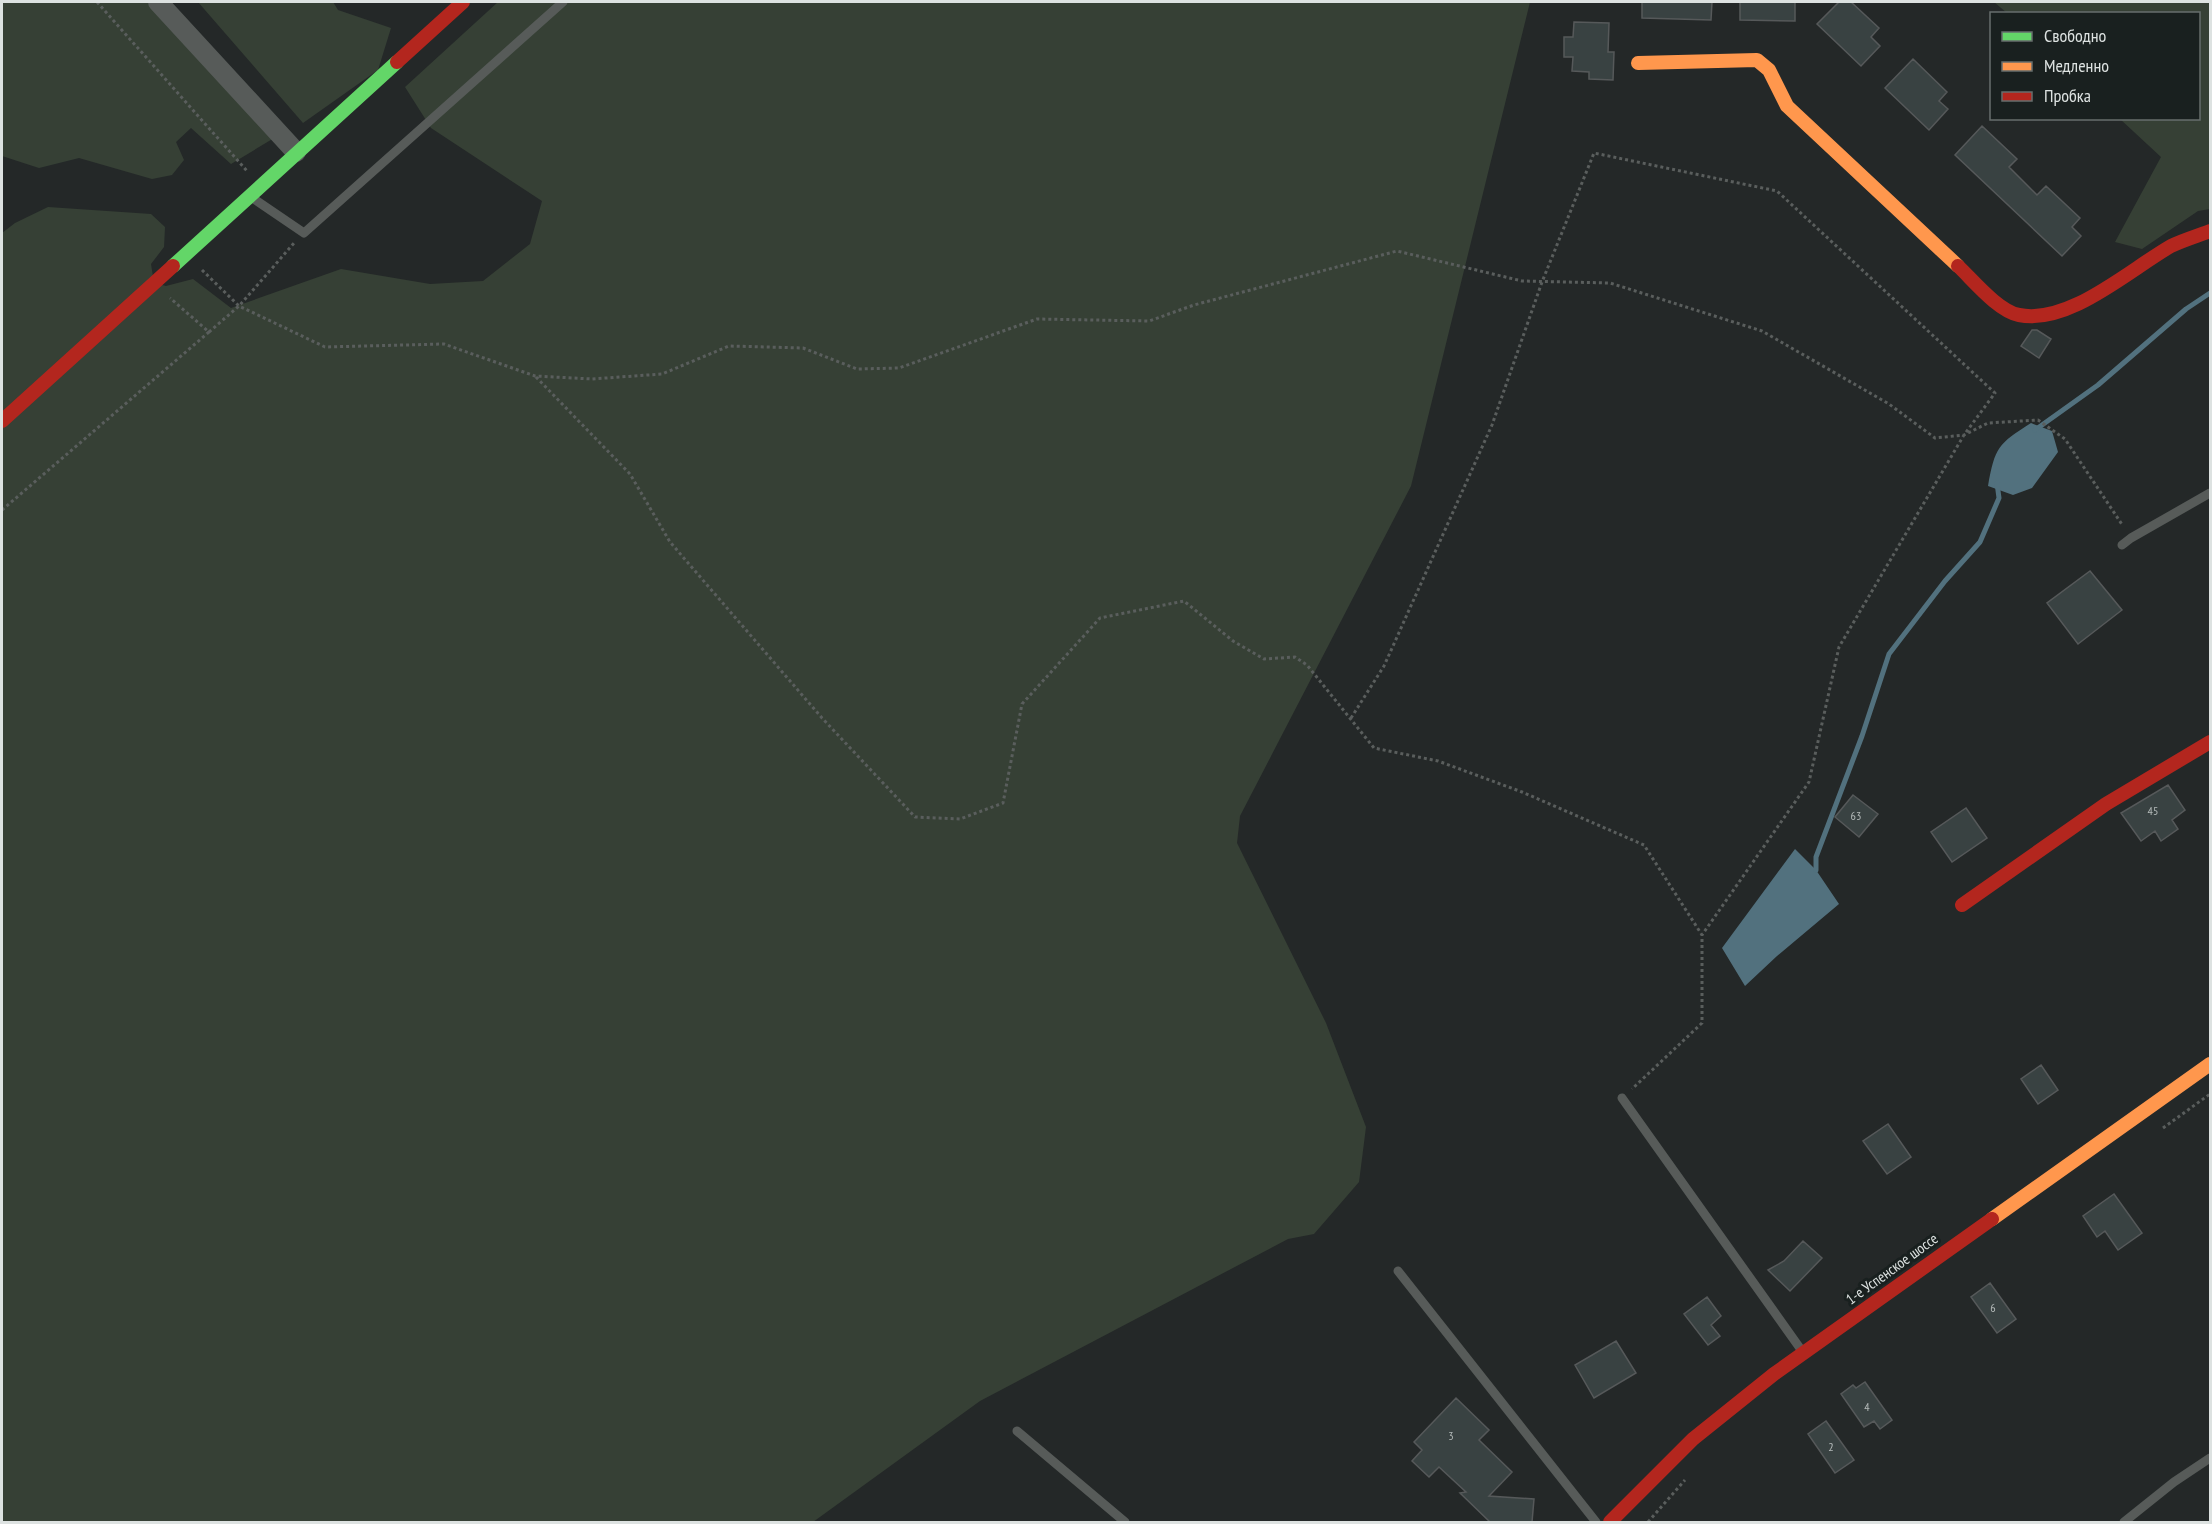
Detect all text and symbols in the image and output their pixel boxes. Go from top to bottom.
legend [1990,12,2200,120]
text: Свободно [2044,24,2107,47]
text: Медленно [2044,54,2109,77]
text: Пробка [2044,84,2091,107]
house number: 45 [2148,803,2158,818]
house number: 63 [1851,808,1861,823]
street label: 1-е Успенское шоссе [1842,1229,1941,1308]
house number: 6 [1990,1300,1996,1315]
house number: 4 [1864,1399,1870,1414]
house number: 3 [1448,1428,1454,1443]
house number: 2 [1828,1439,1834,1454]

